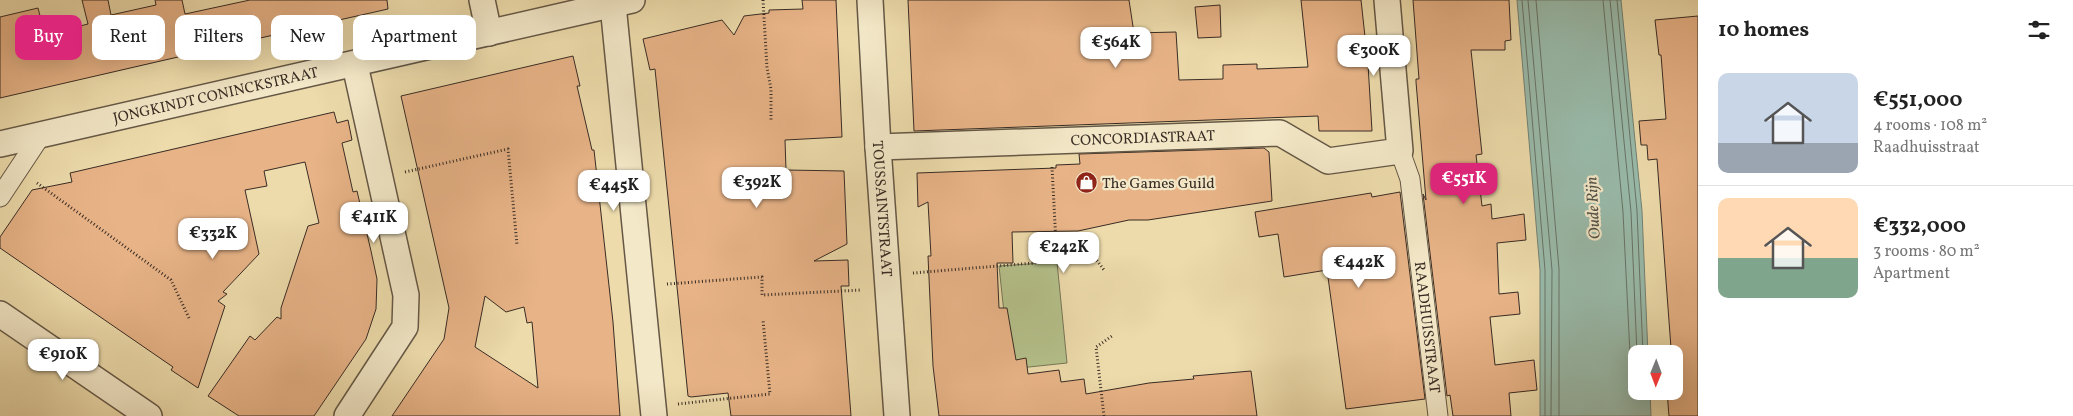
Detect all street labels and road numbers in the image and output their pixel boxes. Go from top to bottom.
street label: JONGKINDT CONINCKSTRAAT [111,63,321,130]
street label: CONCORDIASTRAAT [1070,126,1216,152]
street label: TOUSSAINTSTRAAT [866,140,896,278]
street label: RAADHUISSTRAAT [1408,260,1444,395]

